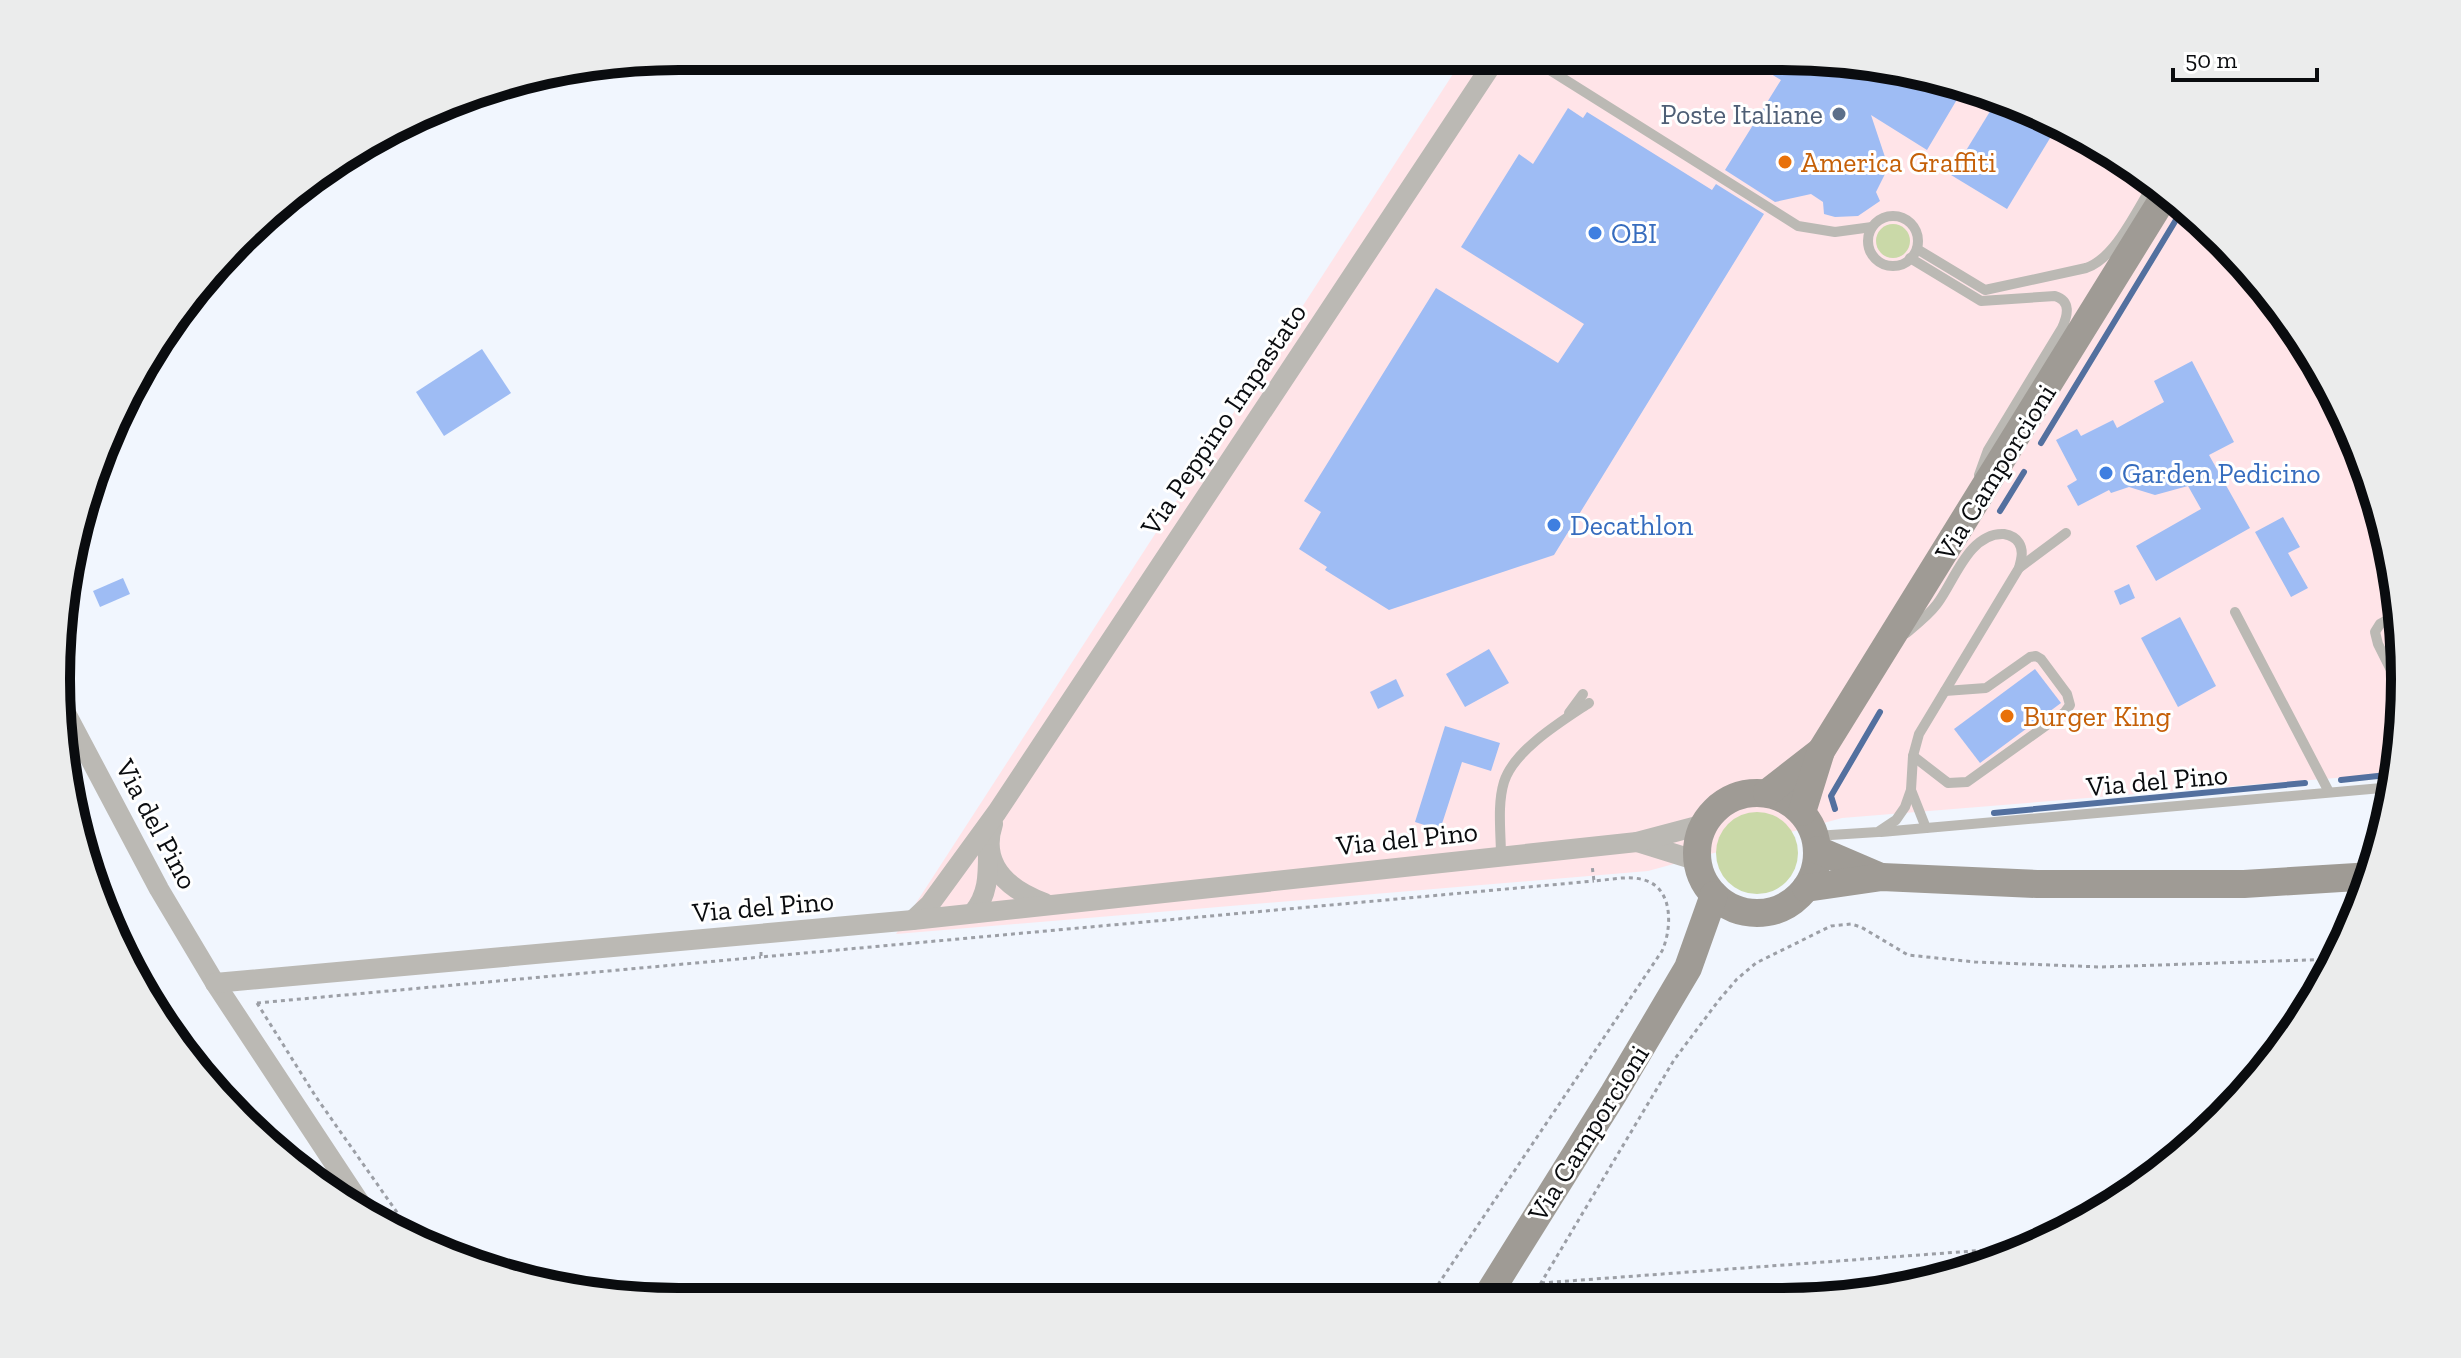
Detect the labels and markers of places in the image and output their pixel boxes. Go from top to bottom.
place label: Poste Italiane [1661,98,1823,131]
marker: Poste Italiane [1830,105,1848,123]
place label: America Graffiti [1801,146,1996,179]
marker: America Graffiti [1776,153,1794,171]
place label: OBI [1611,217,1657,250]
marker: OBI [1586,224,1604,242]
place label: Garden Pedicino [2122,457,2321,490]
marker: Garden Pedicino [2097,464,2115,482]
place label: Decathlon [1570,509,1693,542]
marker: Decathlon [1545,516,1563,534]
place label: Burger King [2023,700,2171,733]
marker: Burger King [1998,707,2016,725]

